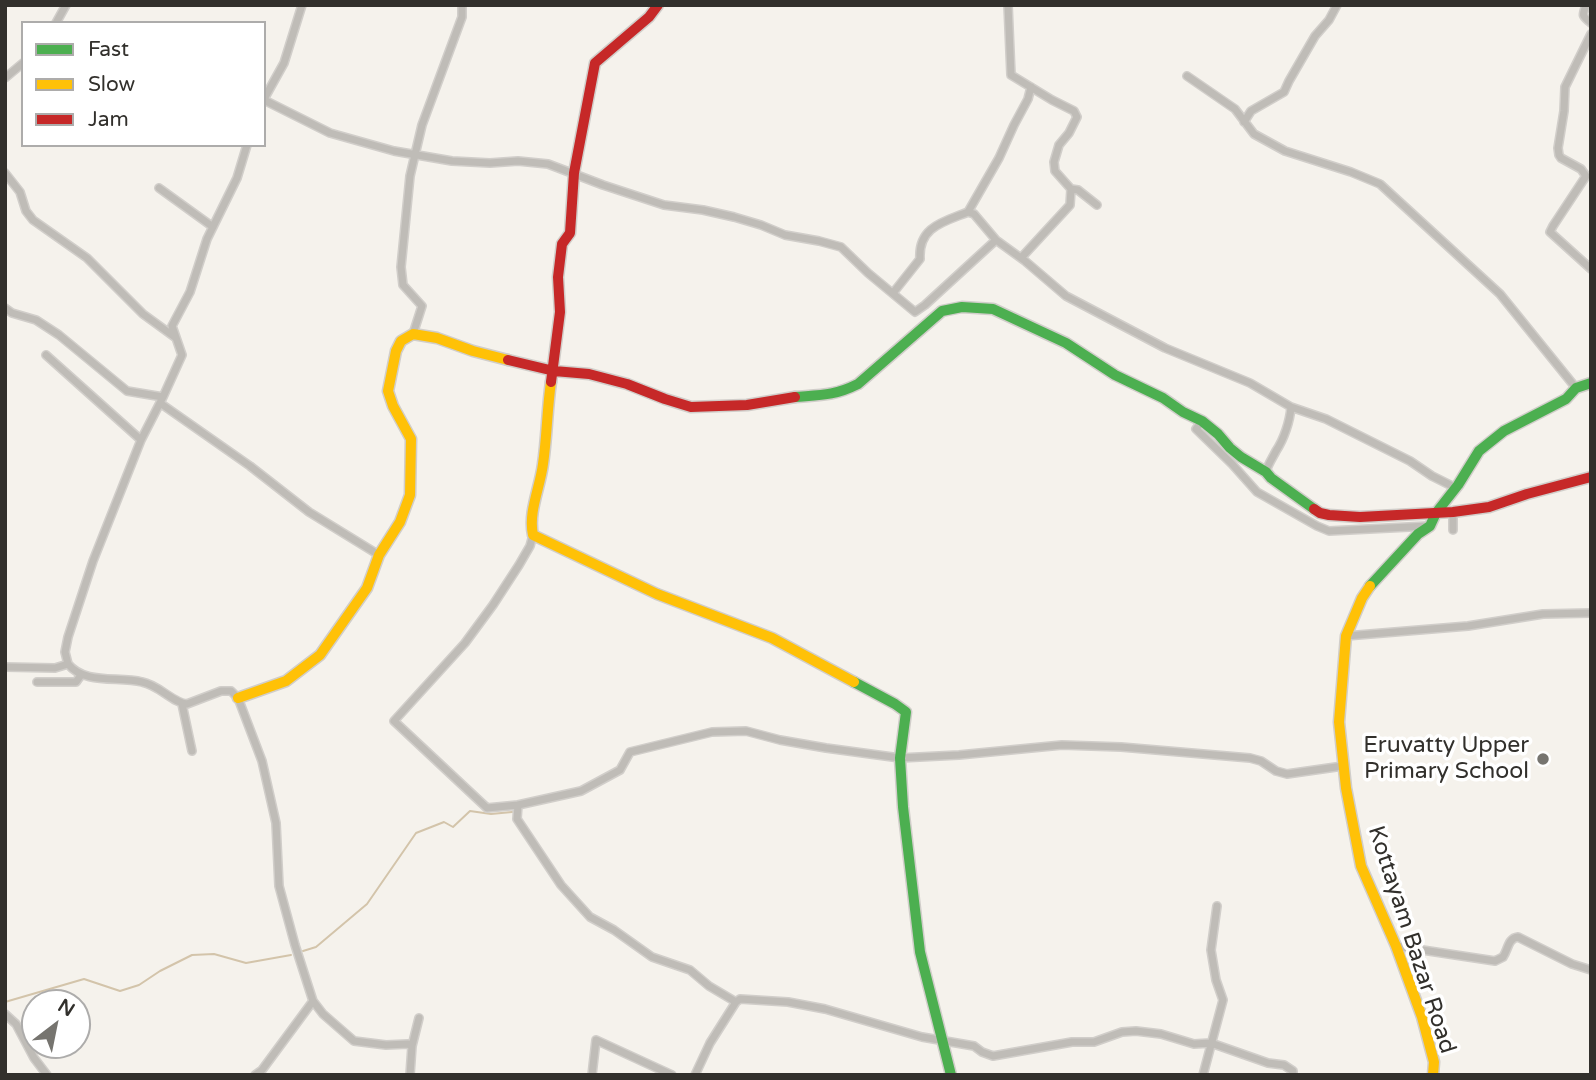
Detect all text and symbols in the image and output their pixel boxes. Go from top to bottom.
legend [21,21,266,147]
text: Fast [88,37,129,62]
text: Slow [88,72,135,97]
text: Jam [88,107,129,132]
place label: Eruvatty Upper Primary School [1363,732,1529,786]
marker: Eruvatty Upper Primary School [1535,751,1551,767]
street label: Kottayam Bazar Road [1361,823,1461,1057]
north arrow [21,989,91,1059]
text: N [54,995,78,1021]

